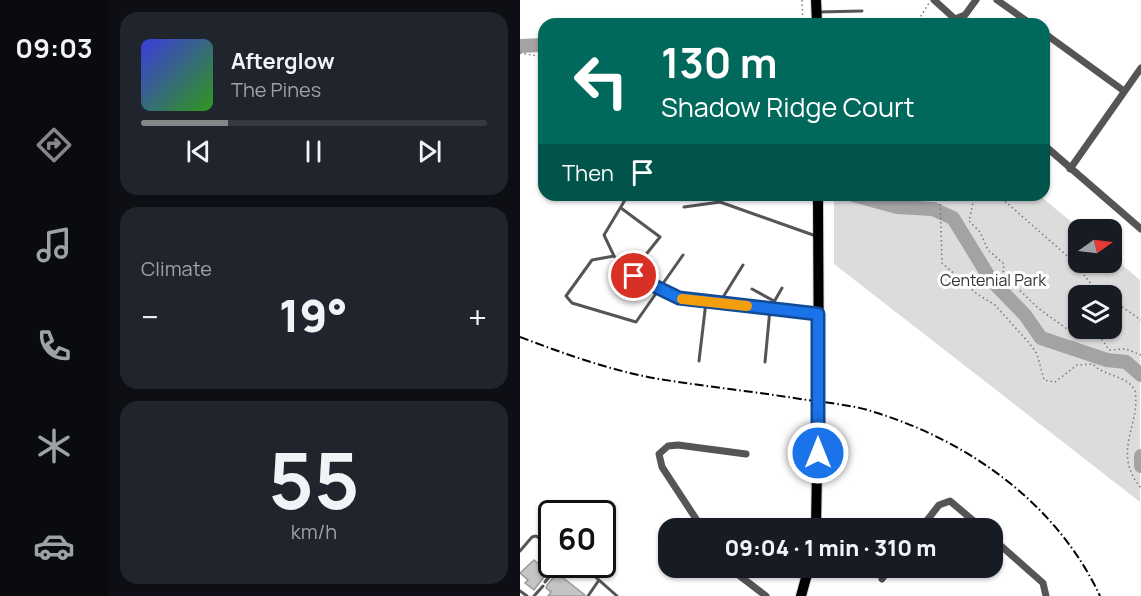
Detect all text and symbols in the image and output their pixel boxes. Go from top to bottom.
text: 09:03 [15,29,93,66]
text: 130 m [661,33,778,91]
icon: left [562,42,640,120]
text: Afterglow [231,46,335,76]
text: The Pines [231,76,321,103]
text: Shadow Ridge Court [661,88,915,125]
icon: directions [33,124,75,166]
icon: previous [182,135,215,168]
icon: pause [297,135,330,168]
icon: next [413,135,446,168]
icon: arrive [626,156,659,189]
text: Then [562,158,614,188]
north arrow [1068,219,1122,273]
map controls [1068,219,1122,339]
icon: music [33,224,75,266]
pin [608,250,659,301]
text: Climate [141,255,212,282]
icon: arrive [617,259,650,292]
park label: Centenial Park [940,269,1047,291]
text: 19° [279,284,348,346]
button: layers [1068,285,1122,339]
text: − [141,294,159,339]
text: + [468,294,487,339]
icon: phone [33,325,75,367]
position arrow [786,421,850,485]
icon: climate [33,425,75,467]
text: 55 [268,426,360,532]
speed limit sign: 60 [538,500,616,578]
text: km/h [291,518,337,545]
icon: car [33,525,75,567]
text: 09:04 · 1 min · 310 m [724,533,937,563]

